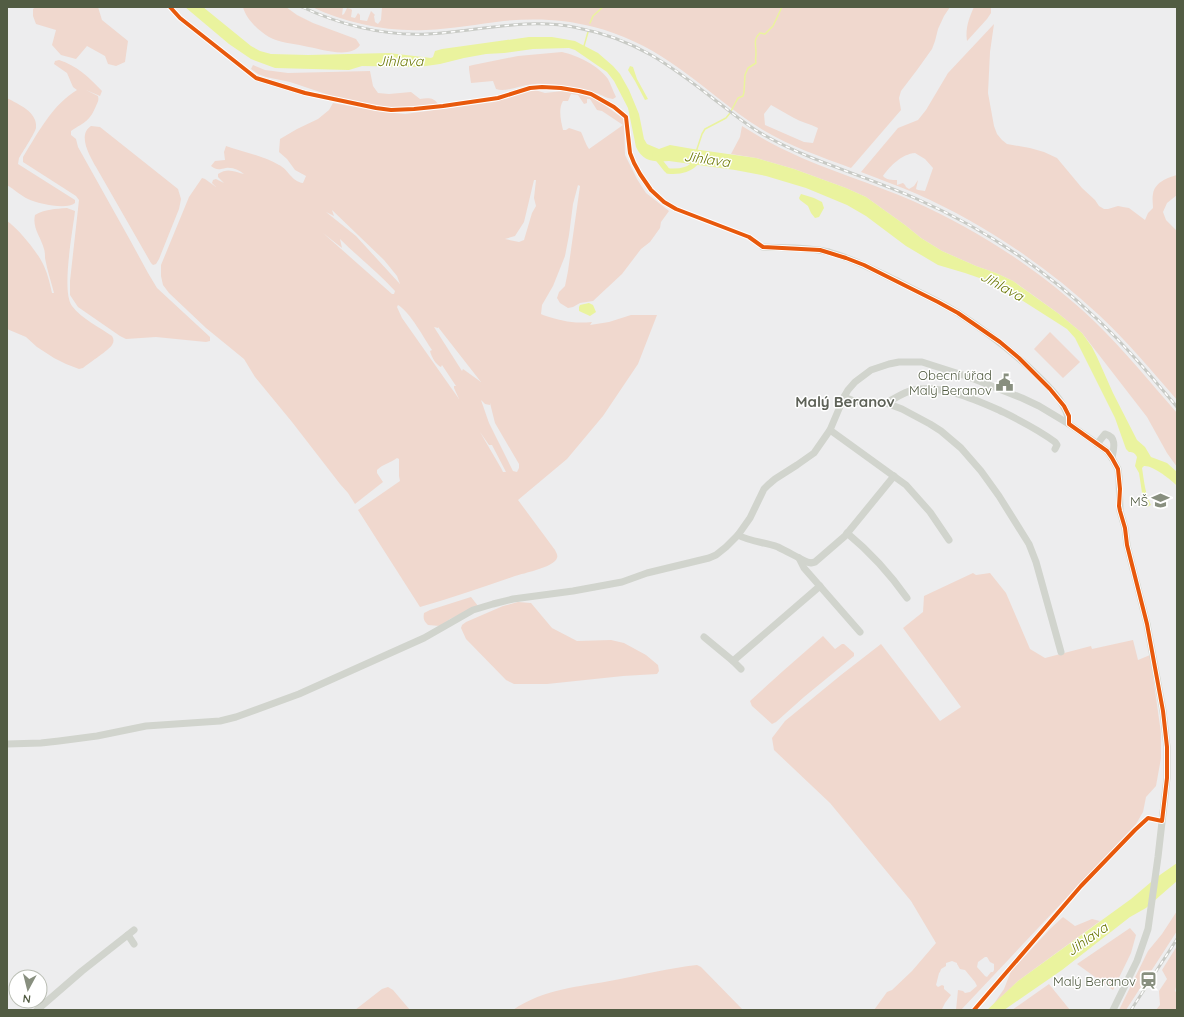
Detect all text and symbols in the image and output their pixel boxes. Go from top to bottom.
water label: Jihlava [377,52,425,70]
water label: Jihlava [683,147,733,171]
water label: Jihlava [977,267,1028,306]
place label: Obecní úřad Malý Beranov [909,367,992,398]
public building icon: Obecní úřad Malý Beranov [995,372,1015,392]
district label: Malý Beranov [795,392,895,411]
school or university icon: MŠ [1151,491,1171,511]
place label: MŠ [1130,493,1148,509]
water label: Jihlava [1063,917,1112,960]
north arrow [8,969,48,1009]
station icon: Malý Beranov [1139,971,1159,991]
place label: Malý Beranov [1053,973,1136,989]
text: N [22,991,32,1006]

